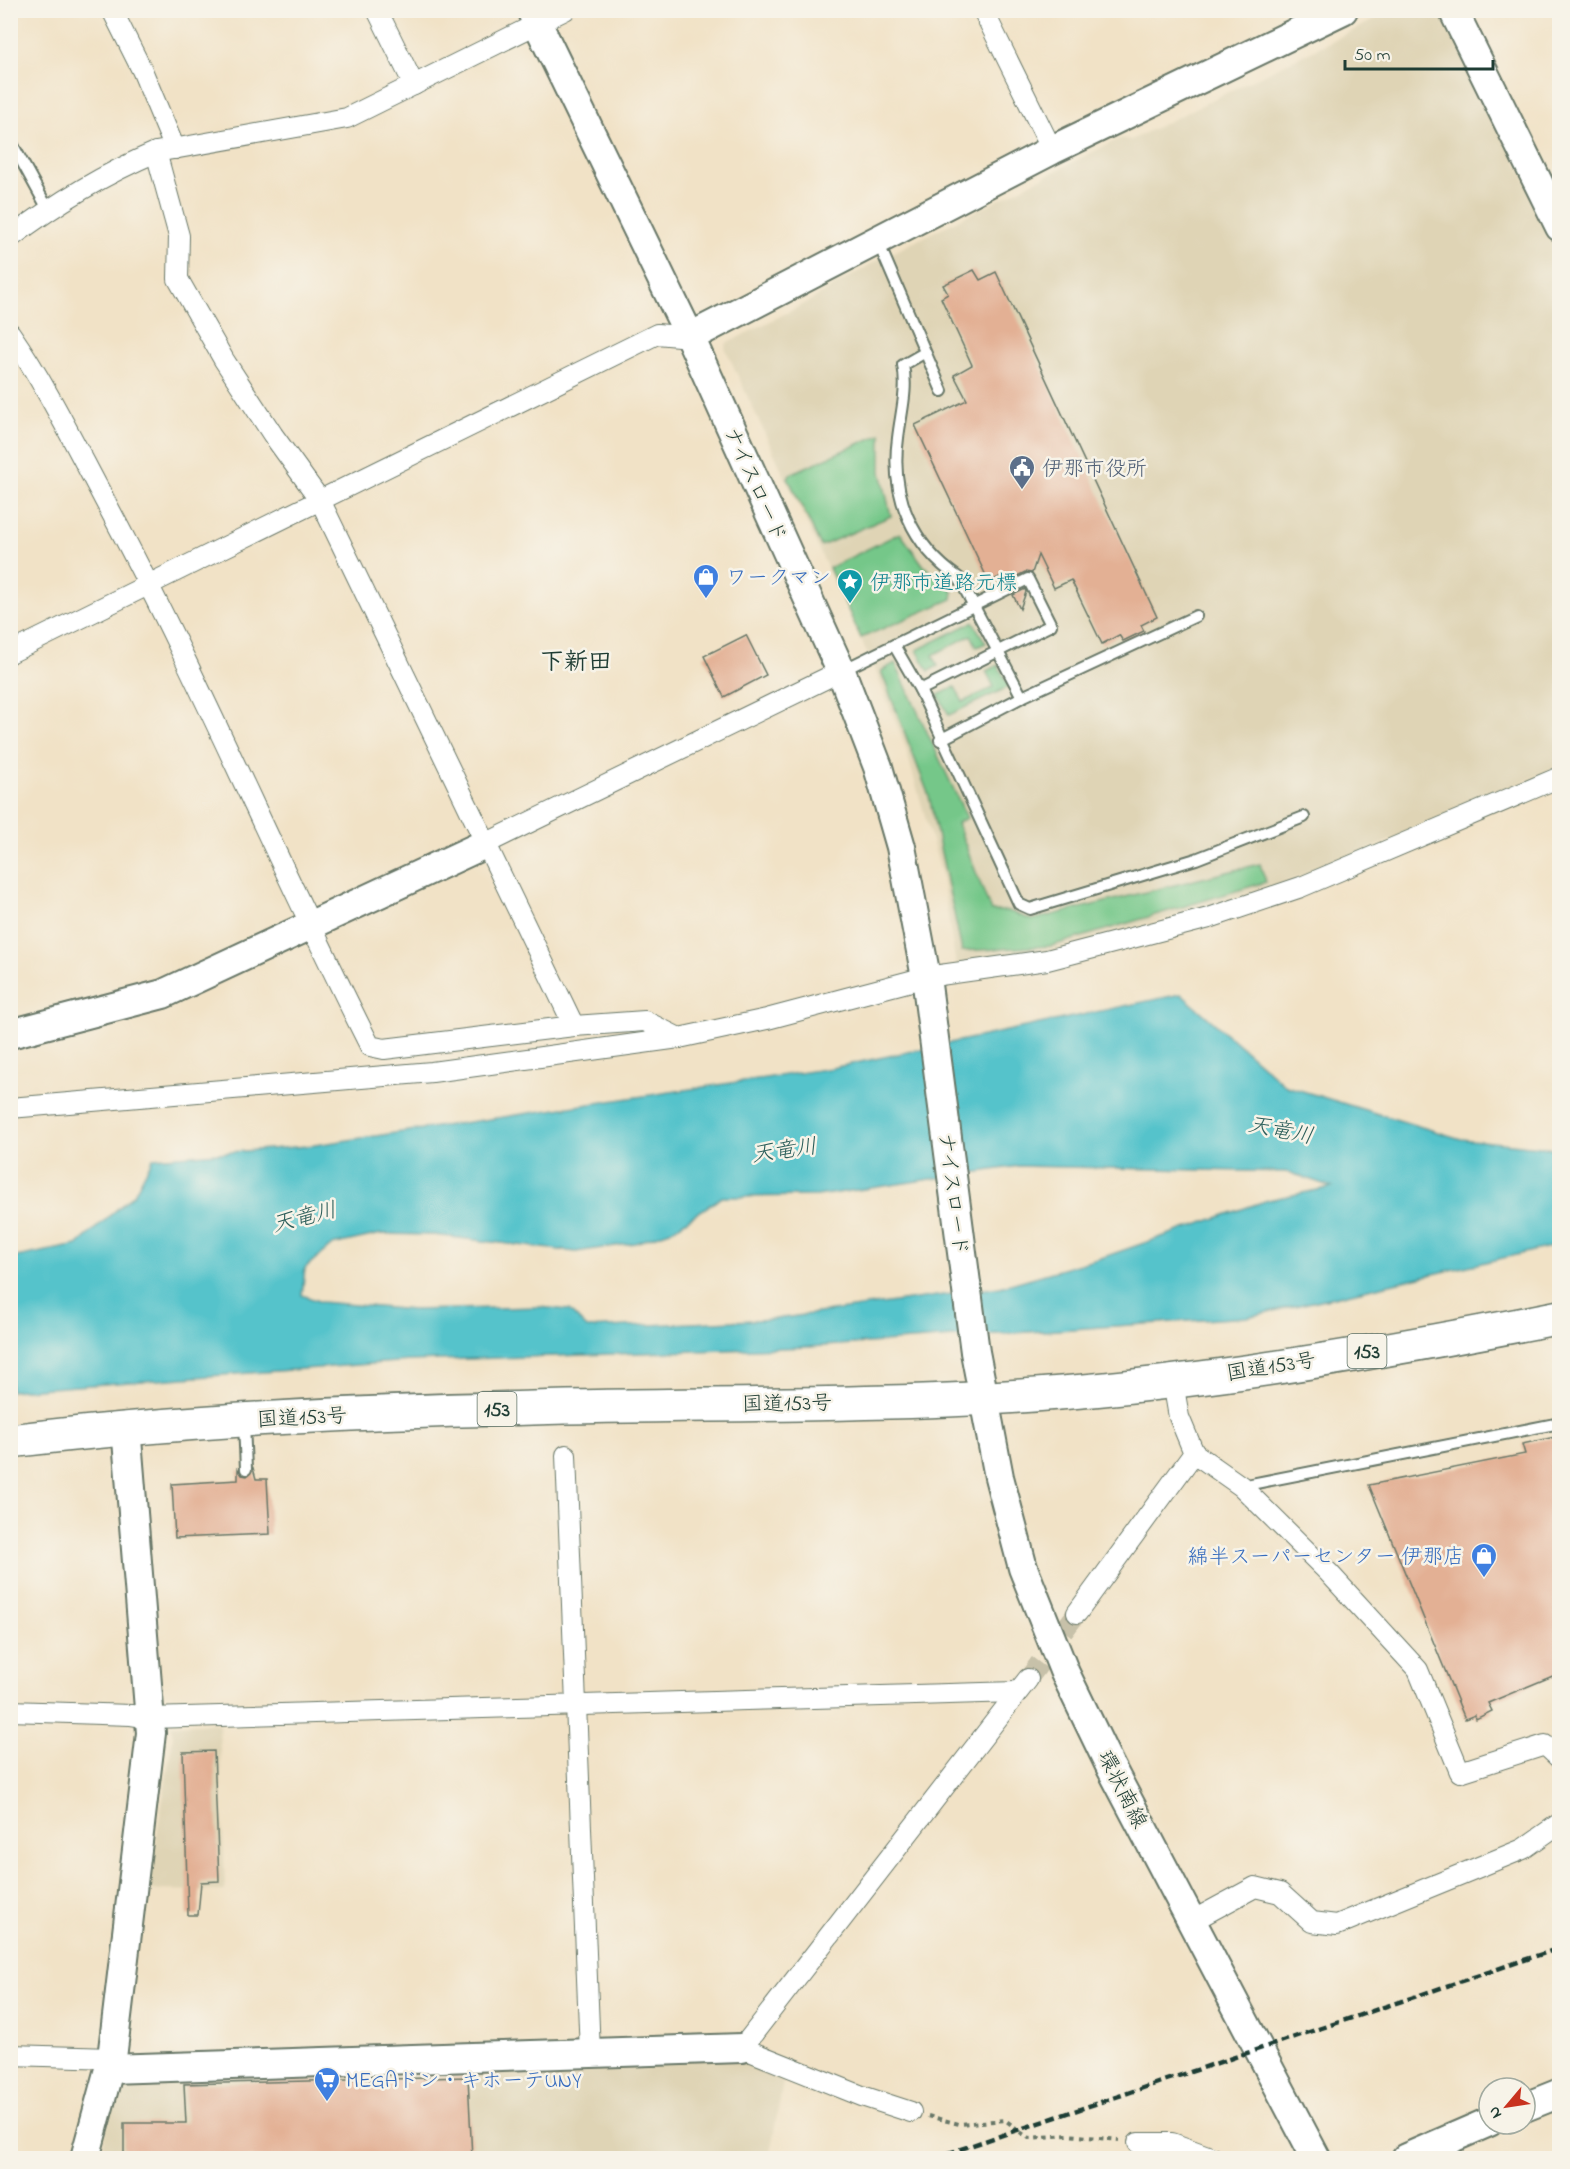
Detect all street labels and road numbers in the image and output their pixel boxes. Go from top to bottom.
street label: ナイスロード [715,422,793,547]
street label: ナイスロード [930,1131,974,1257]
road number: 153 [1348,1334,1386,1368]
street label: 国道153号 [1224,1346,1318,1390]
street label: 国道153号 [742,1389,832,1421]
road number: 153 [478,1392,516,1426]
street label: 国道153号 [256,1402,348,1436]
street label: 環状南線 [1089,1746,1154,1834]

